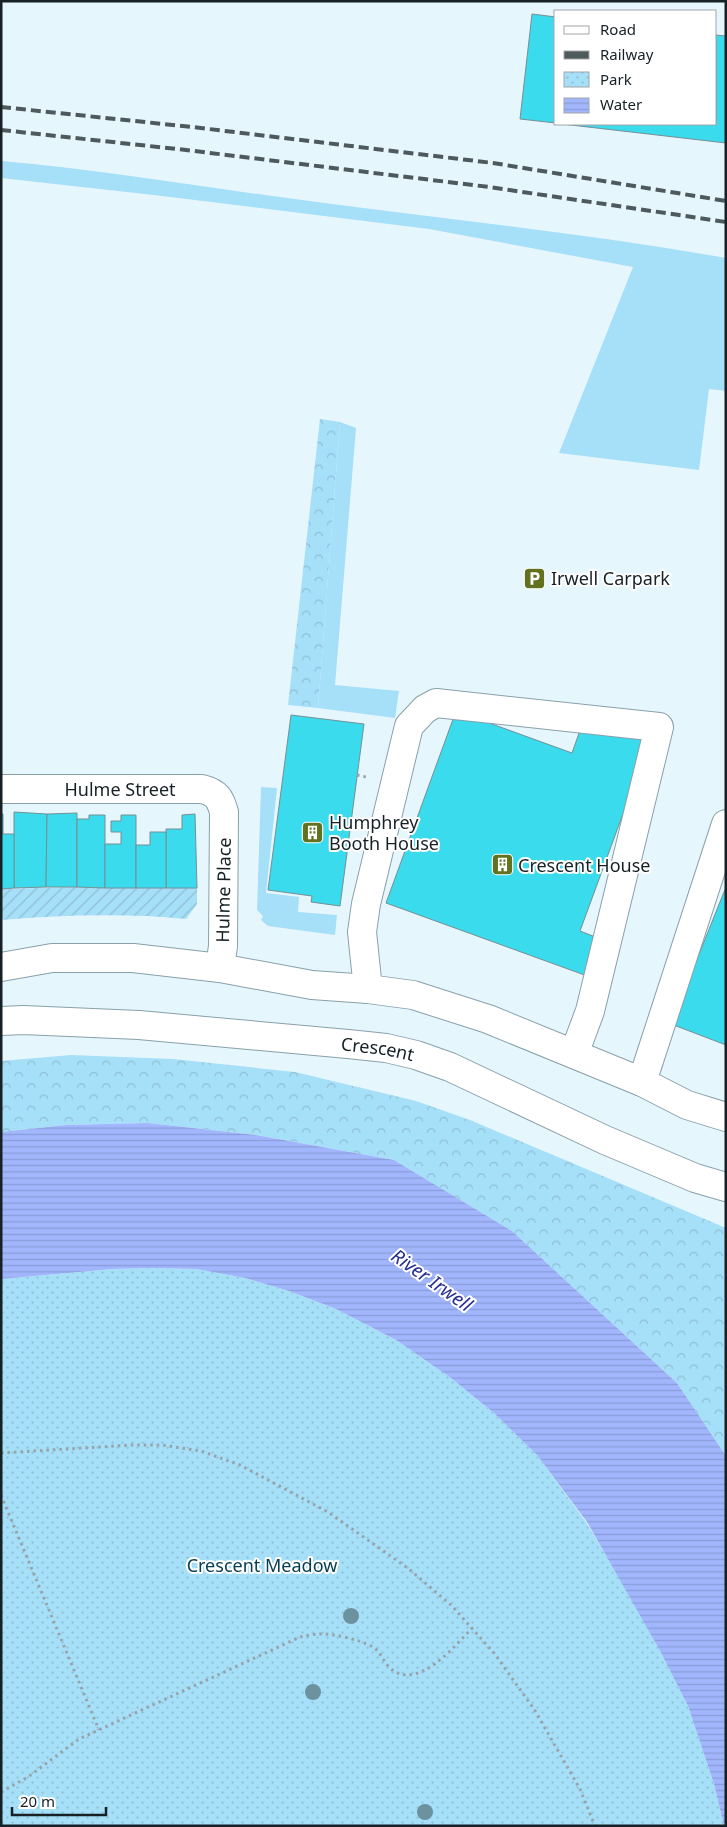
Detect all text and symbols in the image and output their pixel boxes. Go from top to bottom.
legend [554,10,717,125]
text: Road [600,19,636,39]
text: Railway [600,44,654,64]
text: Park [600,69,632,89]
text: Water [600,94,642,114]
parking icon: Irwell Carpark [523,566,547,590]
place label: Irwell Carpark [551,566,670,590]
street label: Hulme Street [64,777,176,801]
place label: Humphrey Booth House [329,810,439,855]
building icon: Humphrey Booth House [301,820,325,844]
street label: Hulme Place [210,837,236,943]
building icon: Crescent House [490,853,514,877]
place label: Crescent House [518,853,650,877]
street label: Crescent [340,1031,417,1066]
water label: River Irwell [386,1243,479,1318]
park label: Crescent Meadow [187,1553,337,1577]
scale bar [12,1784,106,1816]
text: 20 m [20,1791,55,1811]

